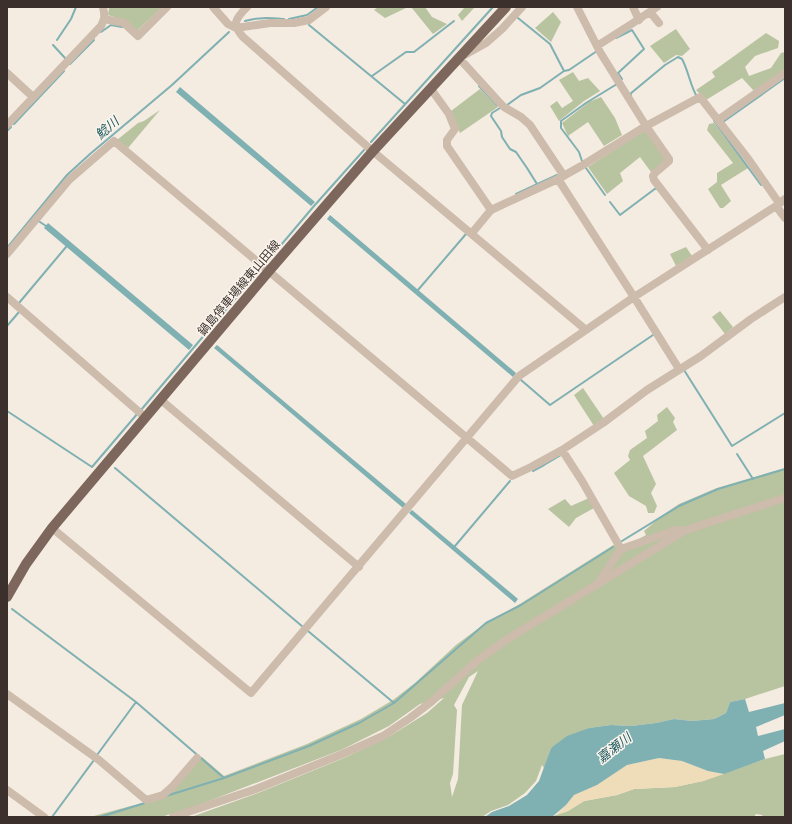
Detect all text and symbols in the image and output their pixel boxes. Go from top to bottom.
water label: 鯰川 [92,113,123,142]
street label: 鍋島停車場線東山田線 [195,238,283,338]
water label: 嘉瀬川 [594,729,636,766]

